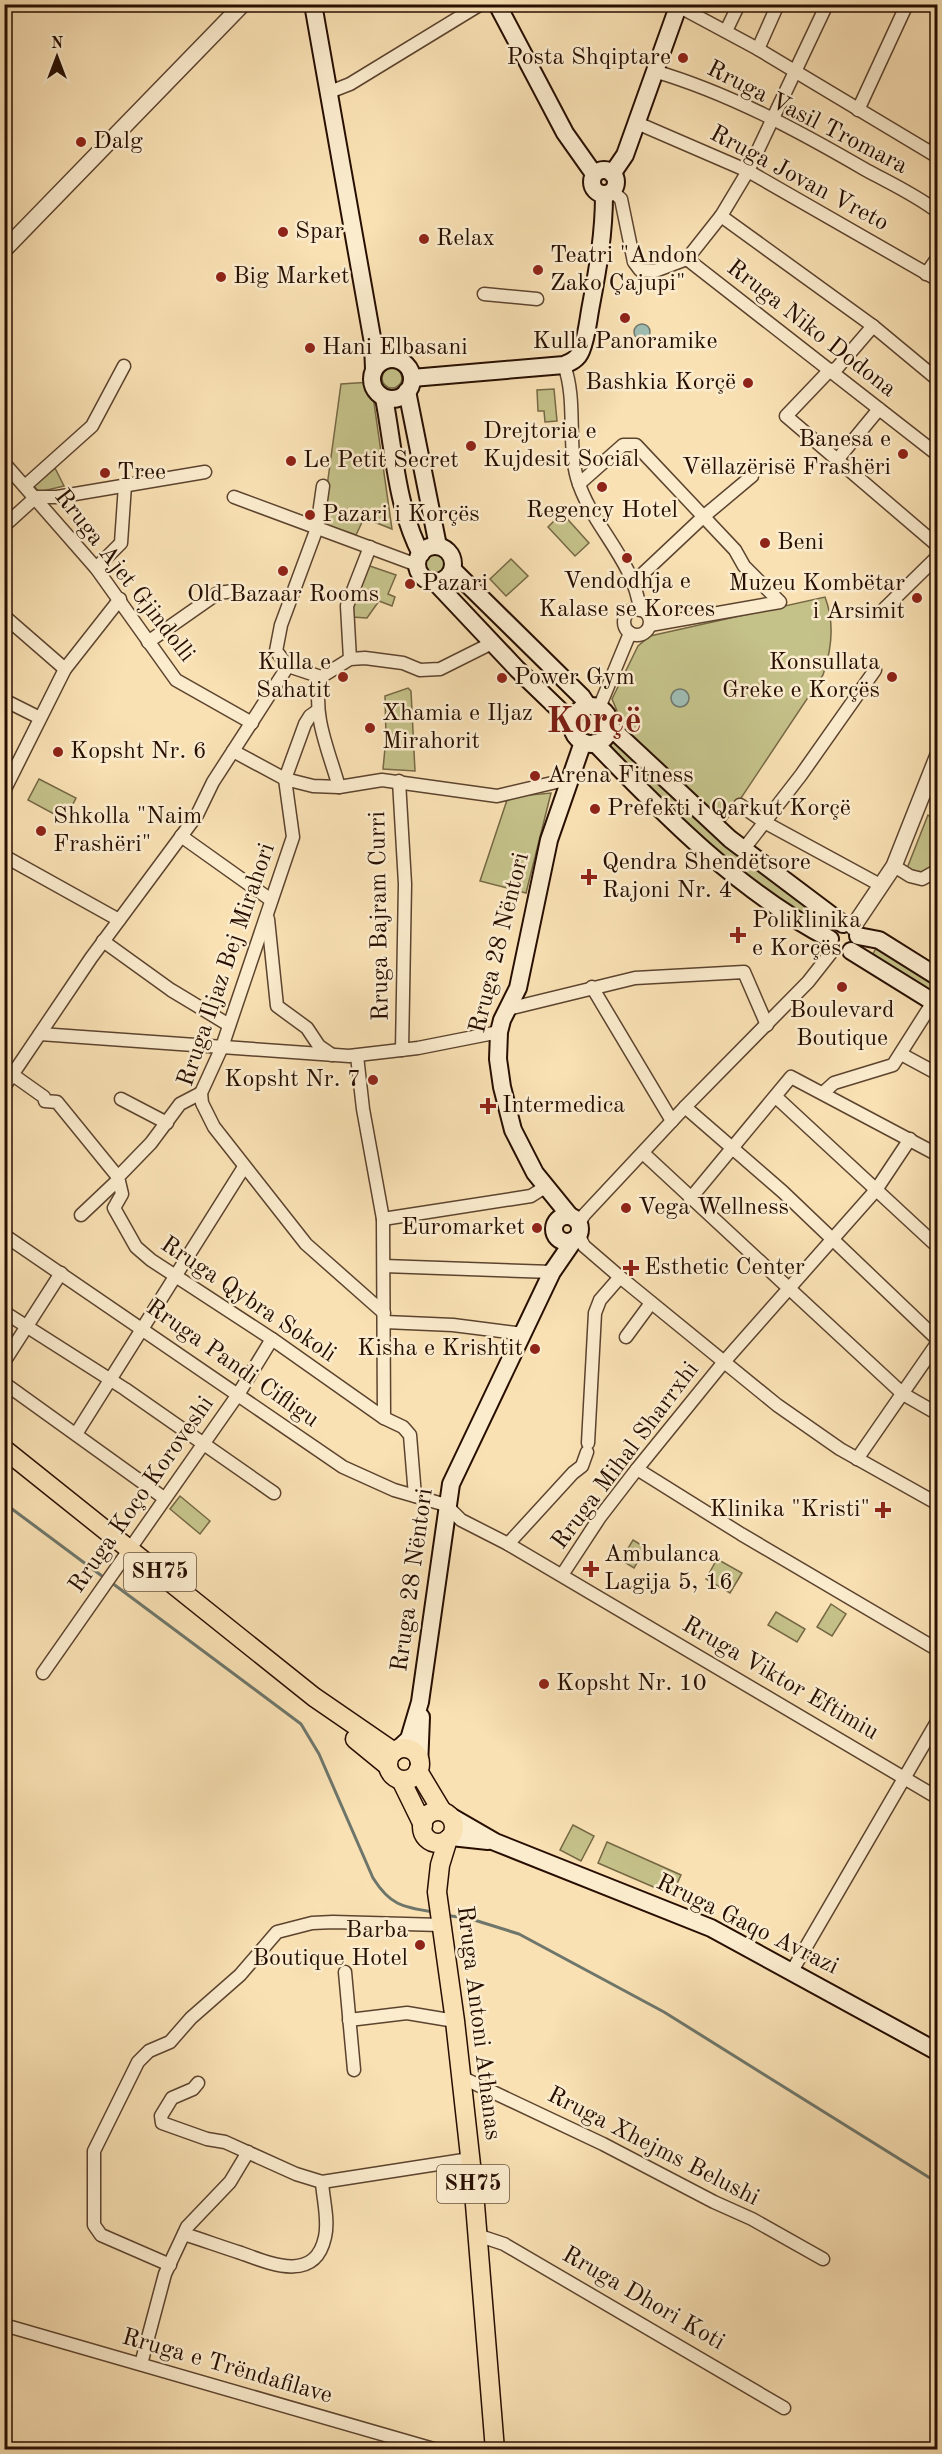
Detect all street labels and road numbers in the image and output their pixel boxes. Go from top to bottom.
street label: Rruga Vasil Tromara [703,57,911,179]
street label: Rruga Jovan Vreto [706,122,892,236]
street label: Rruga Niko Dodona [722,256,900,402]
street label: Rruga Ajet Gjindolli [49,485,199,667]
street label: Rruga Bajram Curri [366,811,394,1021]
street label: Rruga Iljaz Bej Mirahori [174,840,280,1090]
street label: Rruga 28 Nëntori [466,850,534,1036]
street label: Rruga Qybra Sokoli [156,1233,340,1367]
street label: Rruga Pandi Cifligu [141,1295,323,1433]
street label: Rruga Mihal Sharrxhi [548,1358,704,1554]
street label: Rruga Koço Koroveshi [65,1392,219,1598]
street label: Rruga 28 Nëntori [388,1487,438,1673]
road number: SH75 [124,1553,196,1591]
street label: Rruga Viktor Eftimiu [678,1613,882,1745]
street label: Rruga Gaqo Avrazi [652,1870,842,1980]
street label: Rruga Antoni Athanas [452,1904,504,2142]
street label: Rruga Xhejms Belushi [543,2083,763,2211]
road number: SH75 [437,2165,509,2203]
street label: Rruga Dhori Koti [558,2243,728,2355]
street label: Rruga e Trëndafilave [119,2326,335,2408]

